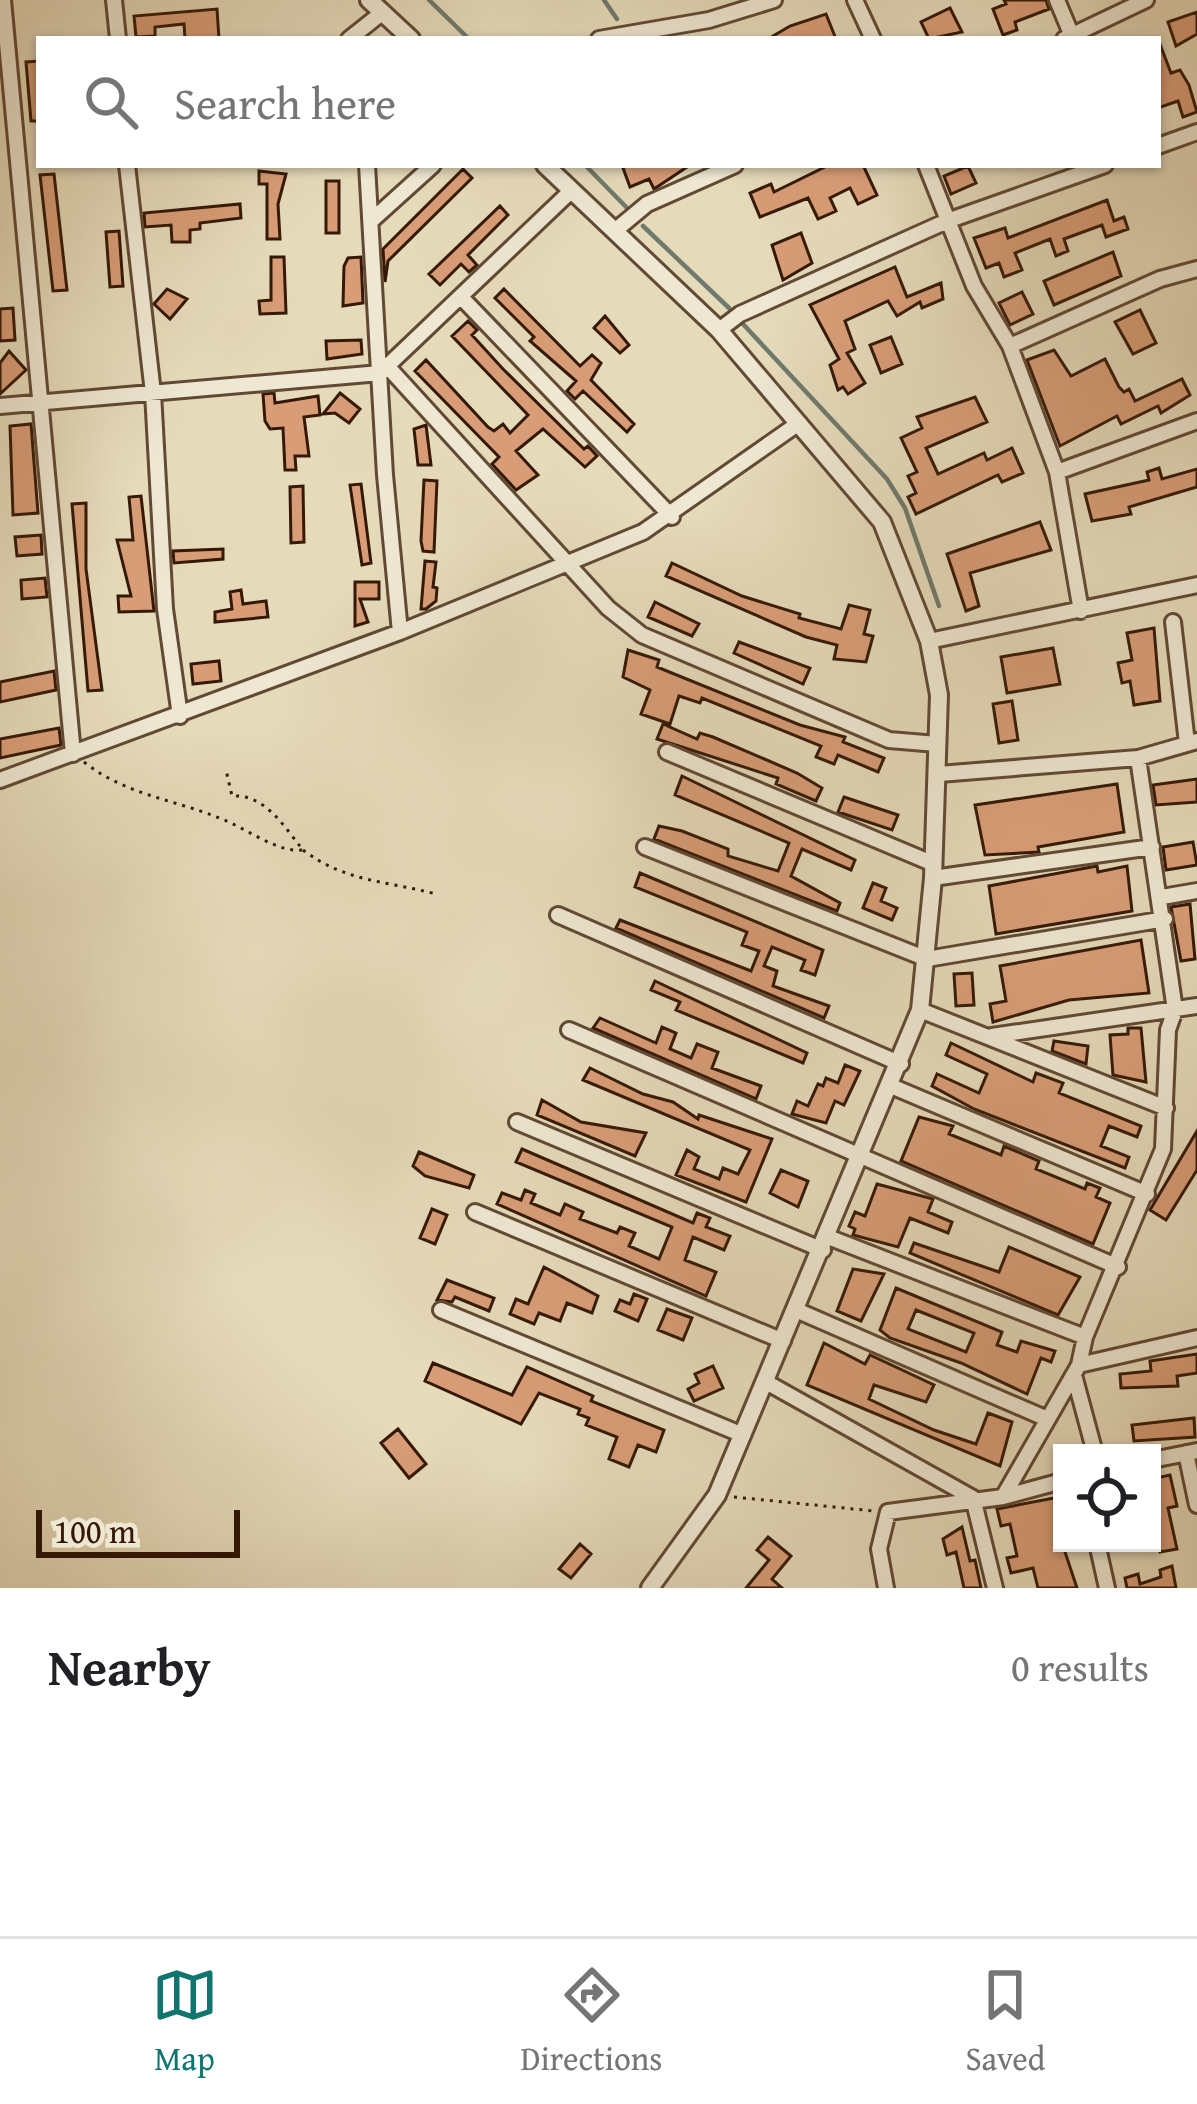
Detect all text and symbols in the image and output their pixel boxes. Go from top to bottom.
search box [36,36,1161,168]
icon: search [78,69,144,135]
text: Search here [174,70,396,135]
map controls [1053,1444,1161,1552]
button: locate [1053,1444,1161,1552]
scale bar [36,1504,240,1557]
text: 100 m [54,1507,136,1555]
text: Nearby [48,1629,211,1704]
text: 0 results [1011,1638,1149,1695]
tab: Map [152,1962,218,2082]
tab: Directions [521,1962,662,2082]
tab: Saved [966,1962,1045,2082]

